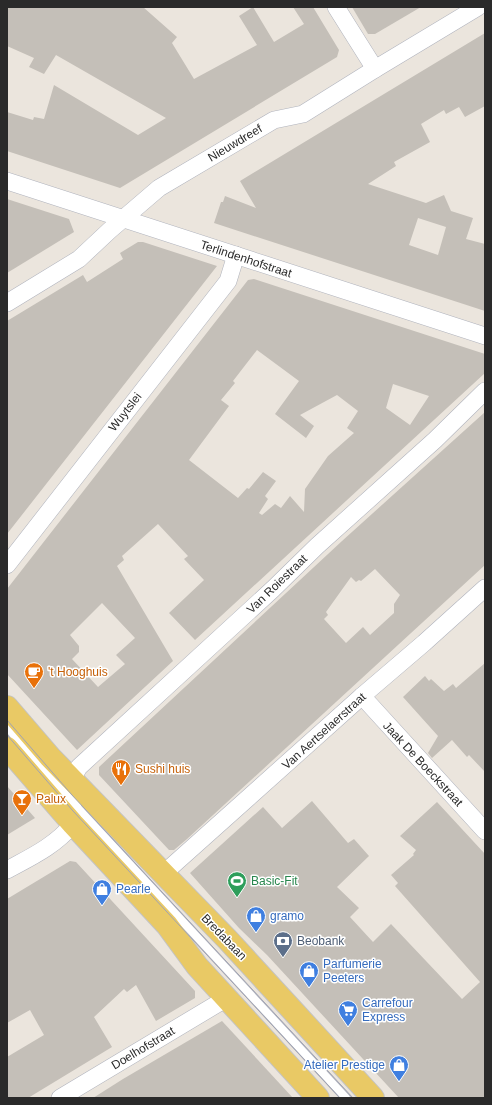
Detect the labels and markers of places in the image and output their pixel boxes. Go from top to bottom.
cafe icon: 't Hooghuis [23,661,45,689]
place label: 't Hooghuis [48,665,108,679]
restaurant icon: Sushi huis [110,758,132,786]
place label: Sushi huis [135,762,190,776]
bar icon: Palux [11,788,33,816]
place label: Palux [36,792,66,806]
sports icon: Basic-Fit [226,870,248,898]
place label: Basic-Fit [251,874,298,888]
shop icon: Pearle [91,878,113,906]
place label: Pearle [116,882,151,896]
shop icon: gramo [245,905,267,933]
place label: gramo [270,909,304,923]
bank icon: Beobank [272,930,294,958]
place label: Beobank [297,934,345,948]
place label: Parfumerie Peeters [323,957,382,985]
shop icon: Parfumerie Peeters [298,960,320,988]
place label: Carrefour Express [362,996,413,1024]
supermarket icon: Carrefour Express [337,999,359,1027]
shop icon: Atelier Prestige [388,1054,410,1082]
place label: Atelier Prestige [304,1058,385,1072]

